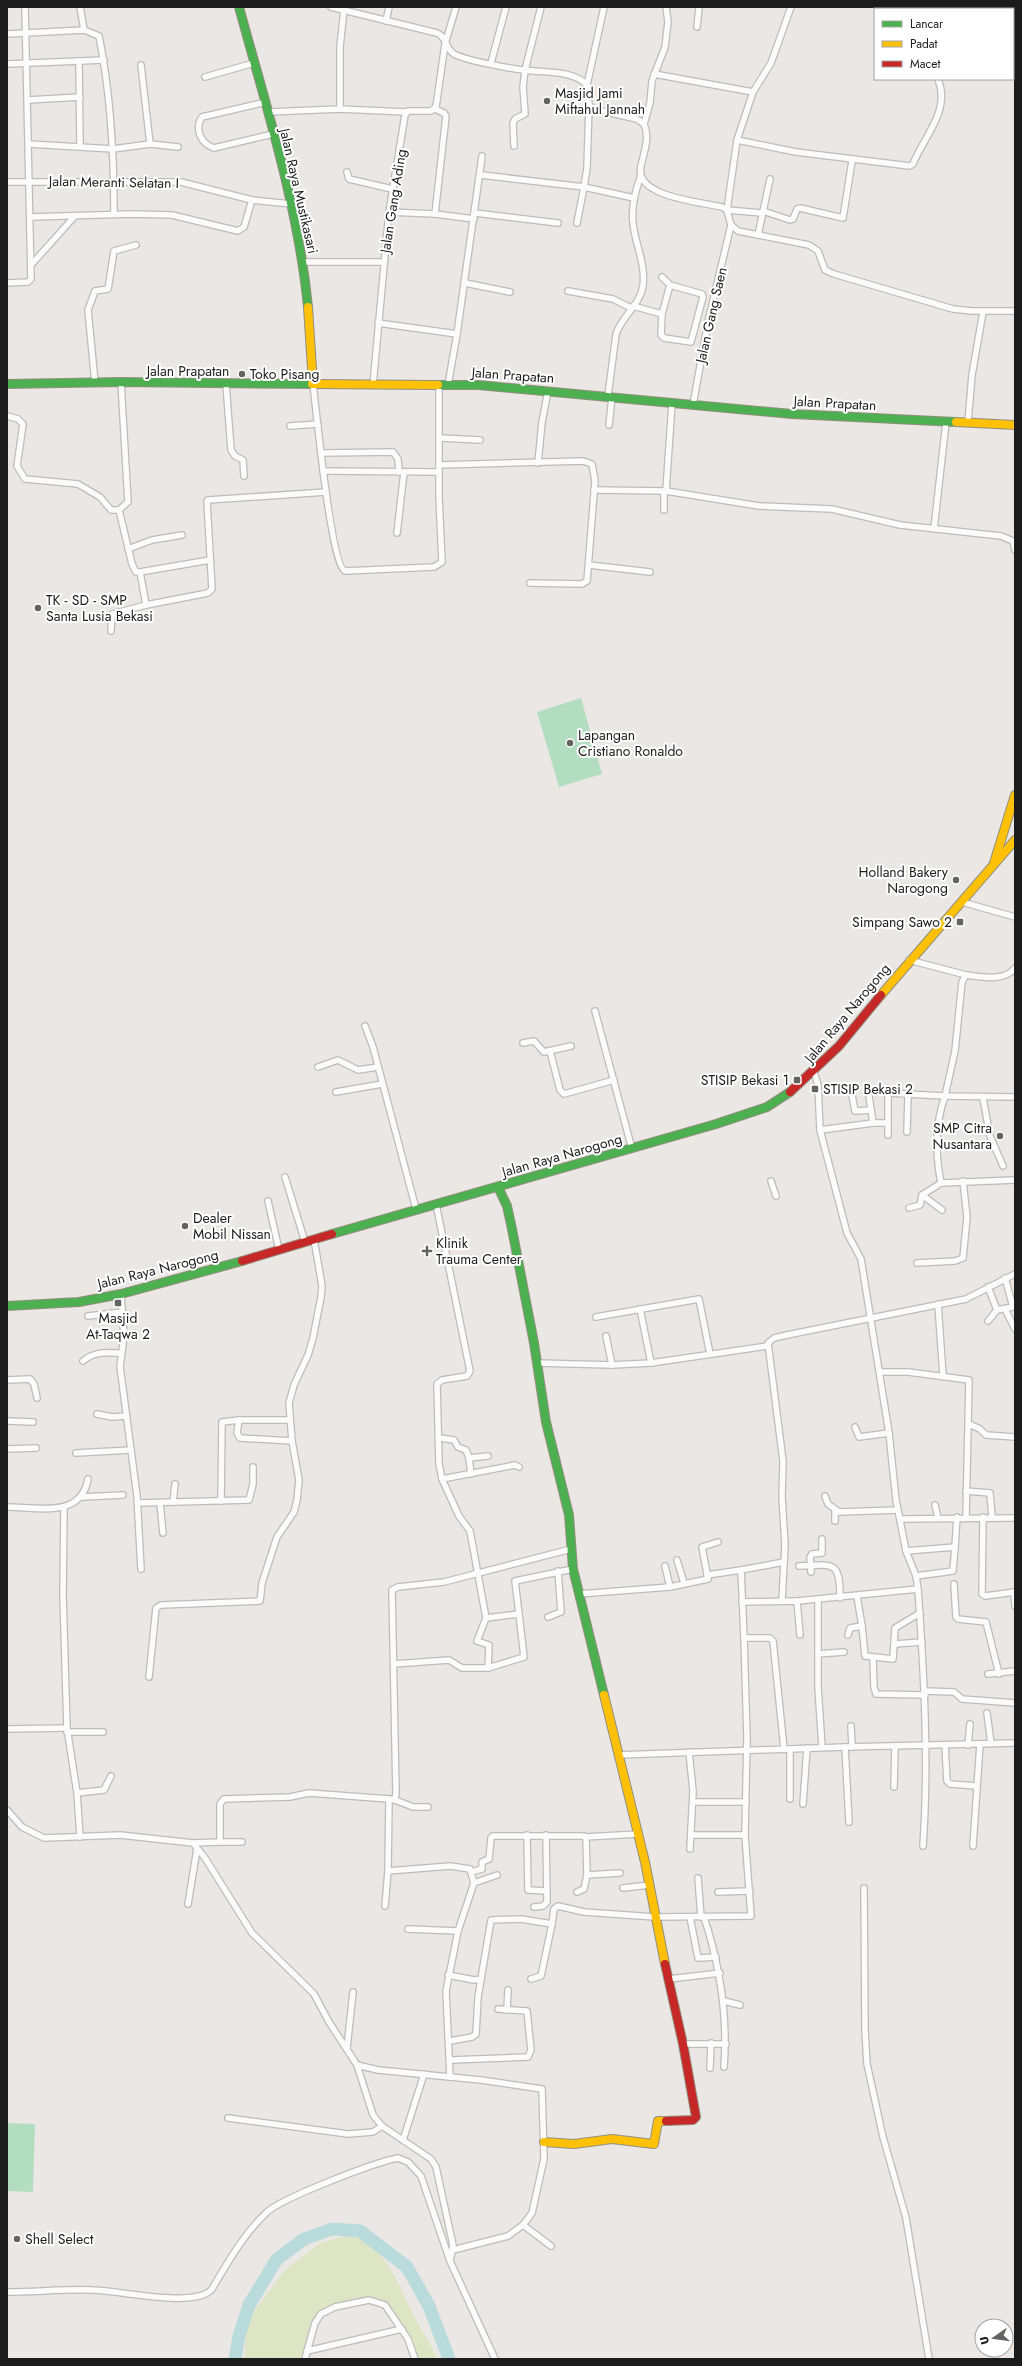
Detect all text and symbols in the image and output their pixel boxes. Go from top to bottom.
legend [874,8,1014,80]
text: Lancar [910,15,944,33]
text: Padat [910,35,938,53]
text: Macet [910,55,940,73]
place label: Masjid Jami Miftahul Jannah [555,83,645,119]
marker: Masjid Jami Miftahul Jannah [542,96,552,106]
street label: Jalan Raya Mustikasari [274,124,323,256]
street label: Jalan Gang Ading [375,148,411,256]
street label: Jalan Meranti Selatan I [47,171,179,193]
street label: Jalan Gang Saen [690,265,732,367]
street label: Jalan Prapatan [145,361,229,381]
street label: Jalan Prapatan [469,362,555,388]
place label: Toko Pisang [250,364,320,384]
marker: Toko Pisang [237,369,247,379]
street label: Jalan Prapatan [791,391,877,415]
place label: TK - SD - SMP Santa Lusia Bekasi [46,590,153,626]
marker: TK - SD - SMP Santa Lusia Bekasi [33,603,43,613]
place label: Lapangan Cristiano Ronaldo [578,725,683,761]
marker: Lapangan Cristiano Ronaldo [565,738,575,748]
place label: Holland Bakery Narogong [859,862,949,898]
marker: Holland Bakery Narogong [951,875,961,885]
place label: Simpang Sawo 2 [852,912,952,932]
marker: Simpang Sawo 2 [955,917,965,927]
street label: Jalan Raya Narogong [798,959,895,1068]
place label: STISIP Bekasi 1 [701,1070,789,1090]
marker: STISIP Bekasi 1 [792,1075,802,1085]
place label: STISIP Bekasi 2 [823,1079,913,1099]
marker: STISIP Bekasi 2 [810,1084,820,1094]
place label: SMP Citra Nusantara [932,1118,992,1154]
street label: Jalan Raya Narogong [498,1128,624,1182]
marker: SMP Citra Nusantara [995,1131,1005,1141]
place label: Dealer Mobil Nissan [193,1208,271,1244]
marker: Dealer Mobil Nissan [180,1221,190,1231]
place label: Klinik Trauma Center [436,1233,522,1269]
street label: Jalan Raya Narogong [93,1244,221,1294]
marker: Klinik Trauma Center [421,1245,433,1257]
marker: Masjid At-Taqwa 2 [113,1298,123,1308]
place label: Masjid At-Taqwa 2 [86,1308,150,1344]
place label: Shell Select [25,2229,94,2249]
marker: Shell Select [12,2234,22,2244]
north arrow [974,2318,1014,2358]
text: U [976,2335,993,2346]

